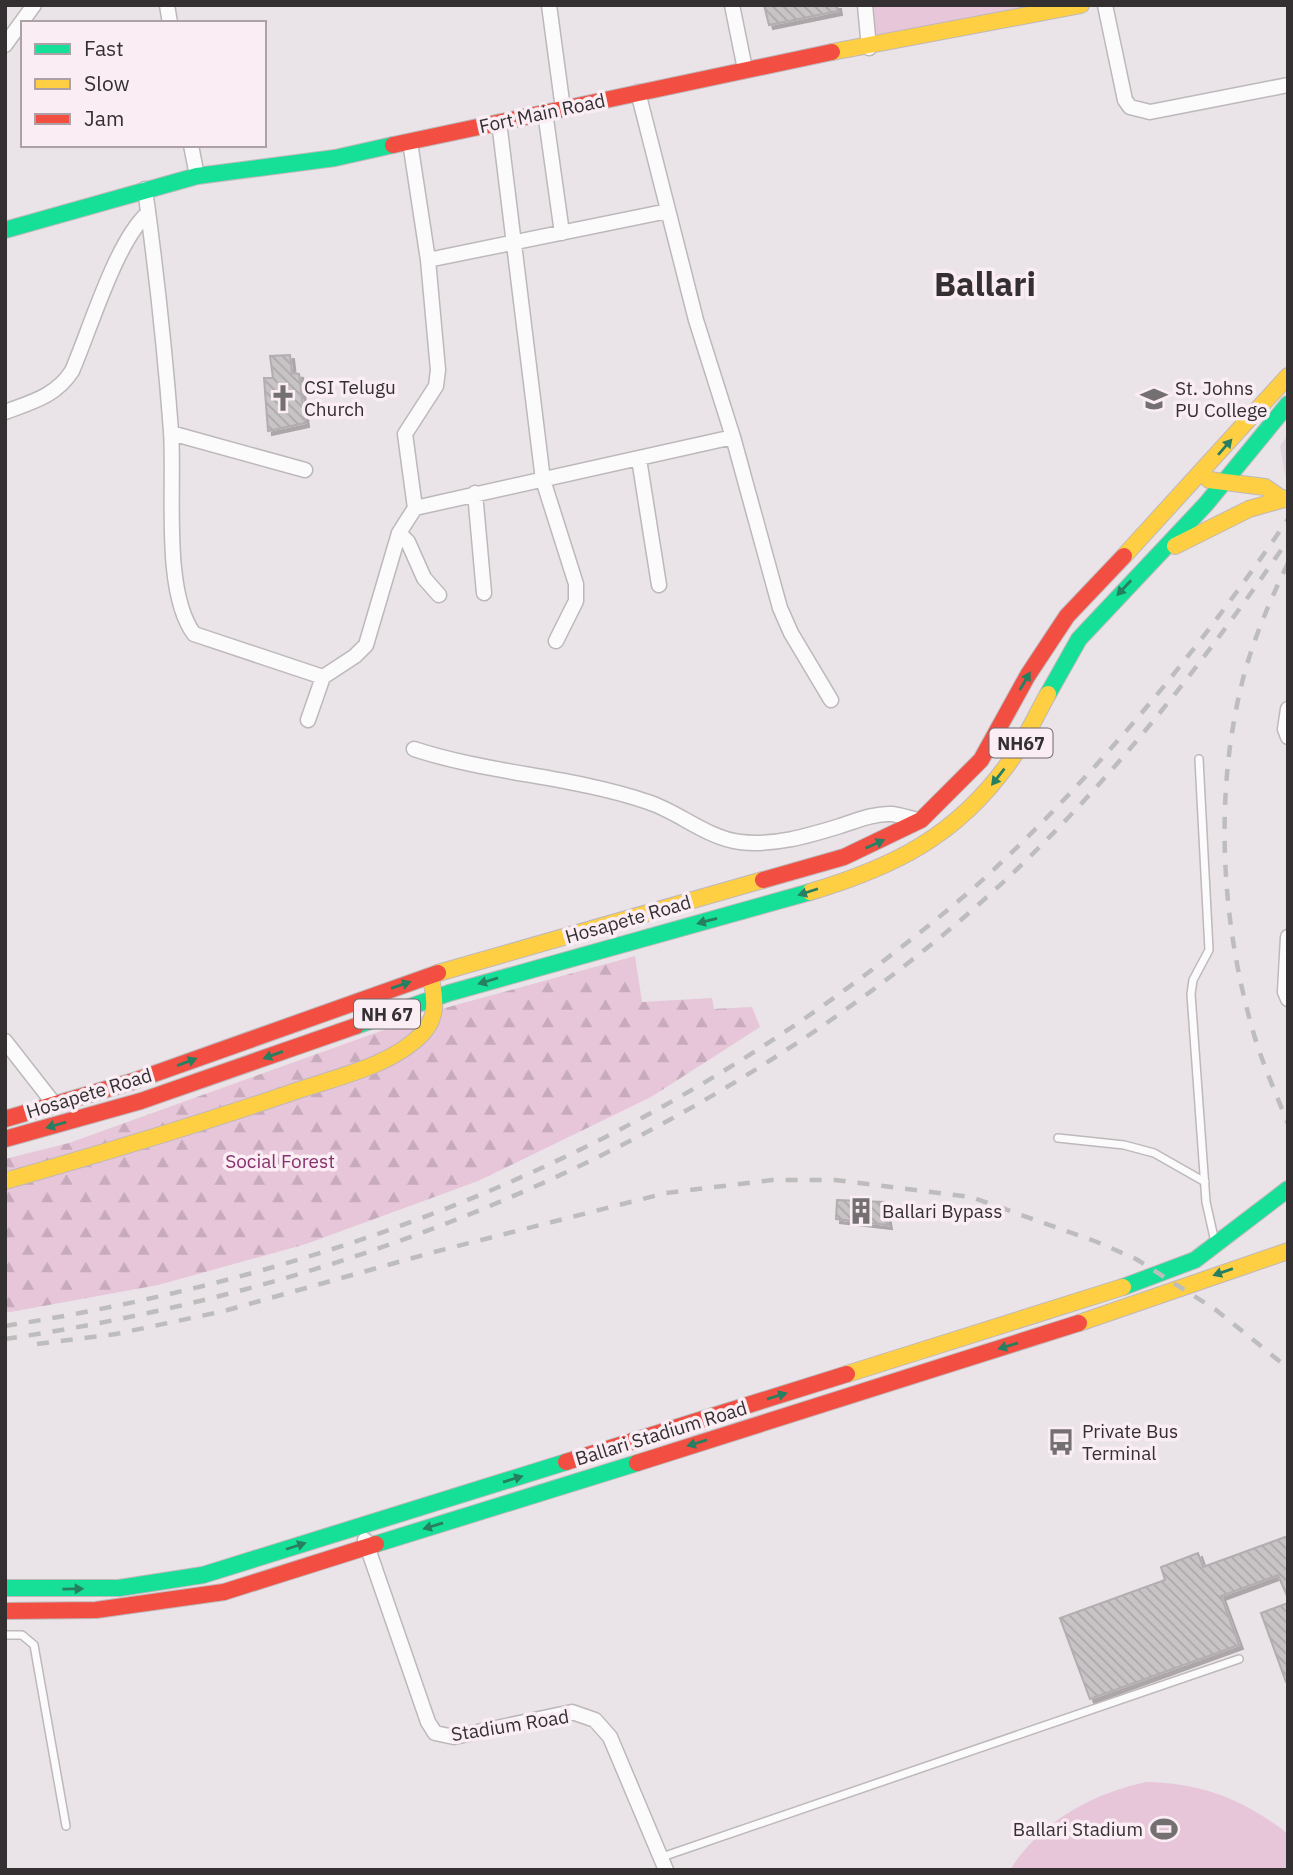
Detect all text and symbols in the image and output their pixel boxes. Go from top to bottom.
legend [21,21,266,147]
text: Fast [84,34,124,62]
text: Slow [84,69,130,97]
street label: Fort Main Road [477,88,607,138]
text: Jam [84,104,124,132]
district label: Ballari [934,262,1036,305]
place label: CSI Telugu Church [304,375,396,421]
place label: St. Johns PU College [1175,376,1267,422]
church icon: CSI Telugu Church [268,383,298,413]
school or university icon: St. Johns PU College [1139,384,1169,414]
one-way arrow [1217,438,1233,456]
one-way arrow [1117,579,1133,596]
one-way arrow [1019,671,1031,691]
road number: NH67 [990,728,1052,758]
one-way arrow [991,767,1006,785]
one-way arrow [865,838,885,850]
one-way arrow [798,888,819,898]
street label: Hosapete Road [562,890,694,948]
one-way arrow [696,916,718,927]
one-way arrow [477,977,498,987]
one-way arrow [391,979,412,990]
road number: NH 67 [354,1000,420,1028]
one-way arrow [262,1050,283,1061]
one-way arrow [177,1056,198,1067]
street label: Hosapete Road [23,1063,155,1123]
one-way arrow [45,1120,67,1131]
park label: Social Forest [225,1149,335,1173]
building icon: Ballari Bypass [846,1196,876,1226]
place label: Ballari Bypass [882,1199,1002,1223]
one-way arrow [1212,1267,1233,1278]
one-way arrow [997,1341,1018,1352]
one-way arrow [767,1390,788,1401]
street label: Ballari Stadium Road [572,1395,750,1471]
place label: Private Bus Terminal [1082,1419,1178,1465]
bus stop icon: Private Bus Terminal [1046,1427,1076,1457]
one-way arrow [686,1438,707,1449]
one-way arrow [503,1473,524,1483]
one-way arrow [422,1521,443,1531]
one-way arrow [285,1541,306,1551]
one-way arrow [63,1583,85,1594]
street label: Stadium Road [449,1704,571,1746]
sports icon: Ballari Stadium [1149,1814,1179,1844]
place label: Ballari Stadium [1013,1817,1143,1841]

